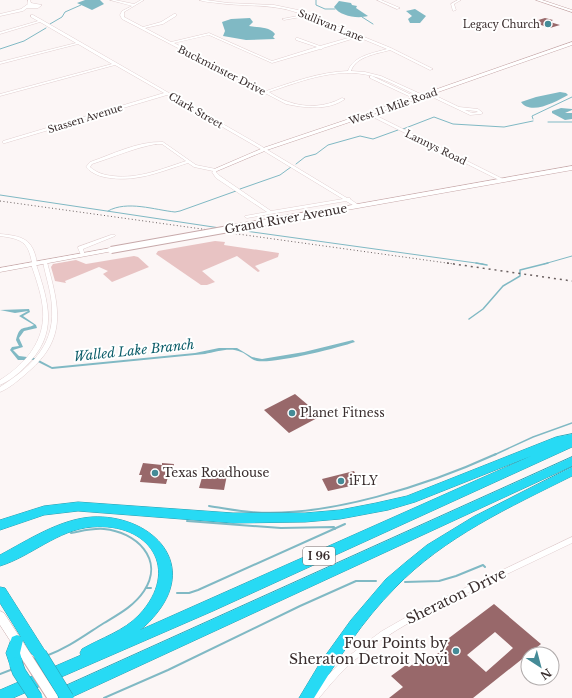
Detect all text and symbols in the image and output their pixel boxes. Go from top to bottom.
street label: Sullivan Lane [296,6,366,45]
place label: Legacy Church [463,18,540,31]
marker: Legacy Church [543,19,553,29]
street label: Buckminster Drive [176,43,268,98]
street label: West 11 Mile Road [346,85,439,128]
street label: Clark Street [166,90,225,131]
street label: Stassen Avenue [46,101,125,136]
street label: Lannys Road [403,127,469,168]
street label: Grand River Avenue [223,200,348,237]
water label: Walled Lake Branch [73,336,195,365]
place label: Planet Fitness [300,405,385,420]
marker: Planet Fitness [287,408,297,418]
place label: Texas Roadhouse [163,465,270,480]
marker: Texas Roadhouse [150,468,160,478]
place label: iFLY [349,473,378,488]
marker: iFLY [336,476,346,486]
road number: I 96 [303,547,335,565]
street label: Sheraton Drive [403,564,509,628]
place label: Four Points by Sheraton Detroit Novi [289,634,448,668]
marker: Four Points by Sheraton Detroit Novi [451,646,461,656]
north arrow [520,646,560,686]
text: N [537,665,554,683]

